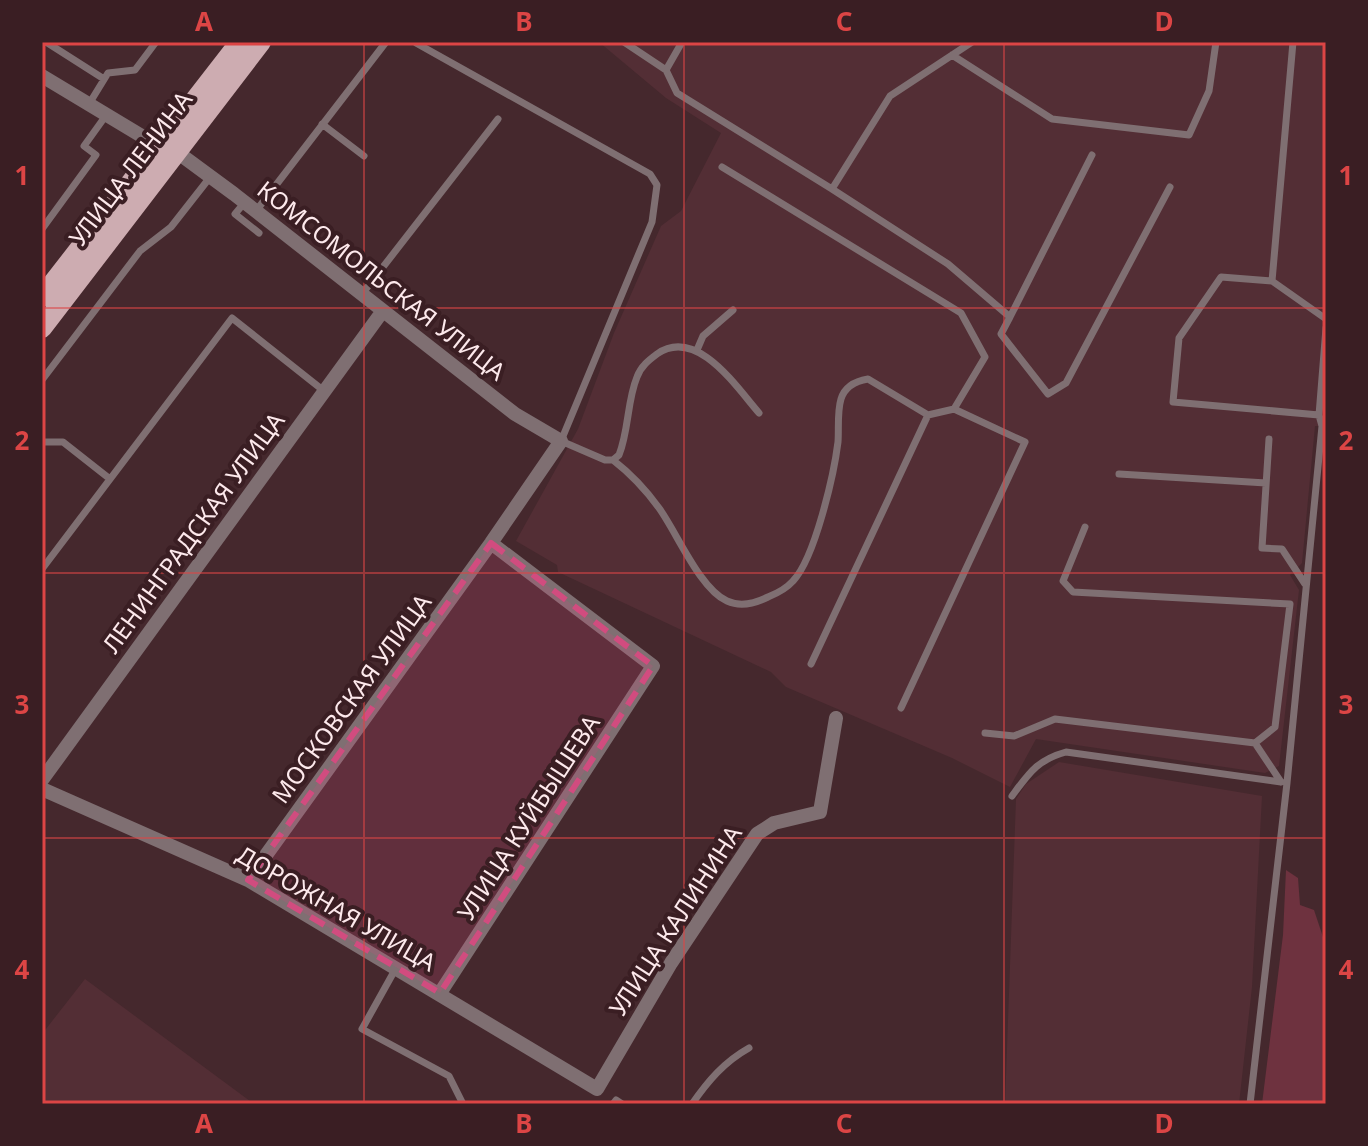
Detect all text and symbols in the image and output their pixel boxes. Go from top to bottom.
text: A [195,3,213,39]
text: B [515,3,533,39]
text: C [836,3,852,39]
text: D [1154,3,1174,39]
street label: УЛИЦА ЛЕНИНА [61,83,199,252]
text: 1 [15,157,29,193]
text: 1 [1339,157,1353,193]
street label: КОМСОМОЛЬСКАЯ УЛИЦА [251,172,513,388]
street label: ЛЕНИНГРАДСКАЯ УЛИЦА [94,405,292,659]
text: 2 [15,422,30,458]
text: 2 [1339,422,1354,458]
street label: МОСКОВСКАЯ УЛИЦА [263,586,438,810]
text: 3 [15,686,29,722]
text: 3 [1339,686,1353,722]
street label: УЛИЦА КУЙБЫШЕВА [449,707,607,926]
street label: УЛИЦА КАЛИНИНА [601,818,749,1022]
street label: ДОРОЖНАЯ УЛИЦА [231,837,443,979]
text: 4 [15,951,30,987]
text: 4 [1339,951,1354,987]
text: A [195,1105,213,1141]
text: B [515,1105,533,1141]
text: C [836,1105,852,1141]
text: D [1154,1105,1174,1141]

